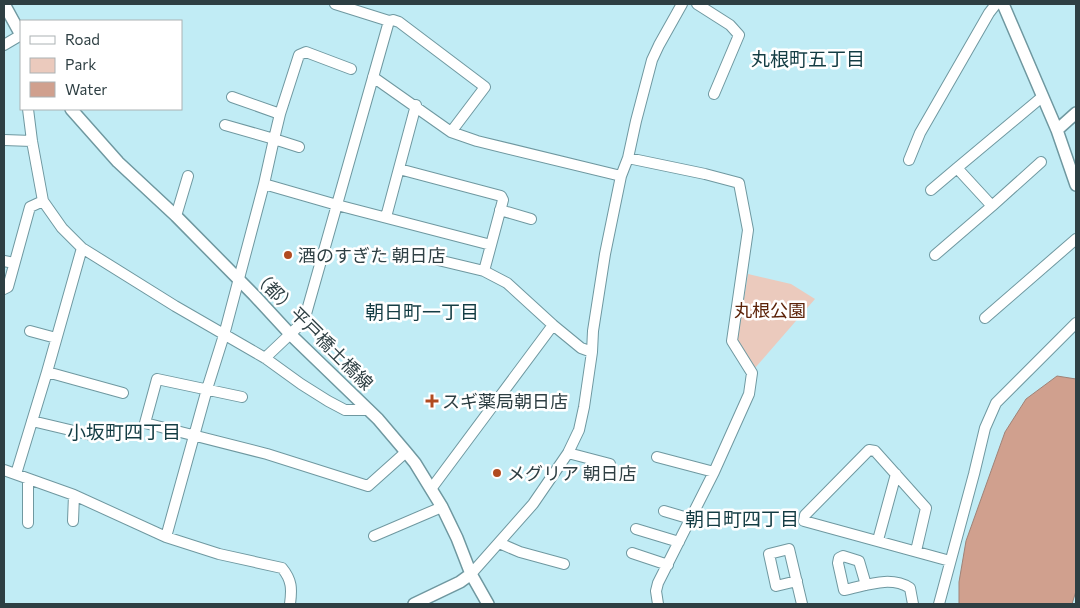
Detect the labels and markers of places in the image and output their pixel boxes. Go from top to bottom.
place label: 酒のすぎた 朝日店 [298,244,445,266]
marker: 酒のすぎた 朝日店 [282,249,294,261]
place label: スギ薬局朝日店 [442,390,568,412]
marker: スギ薬局朝日店 [426,395,438,407]
place label: メグリア 朝日店 [507,462,636,484]
marker: メグリア 朝日店 [491,467,503,479]

